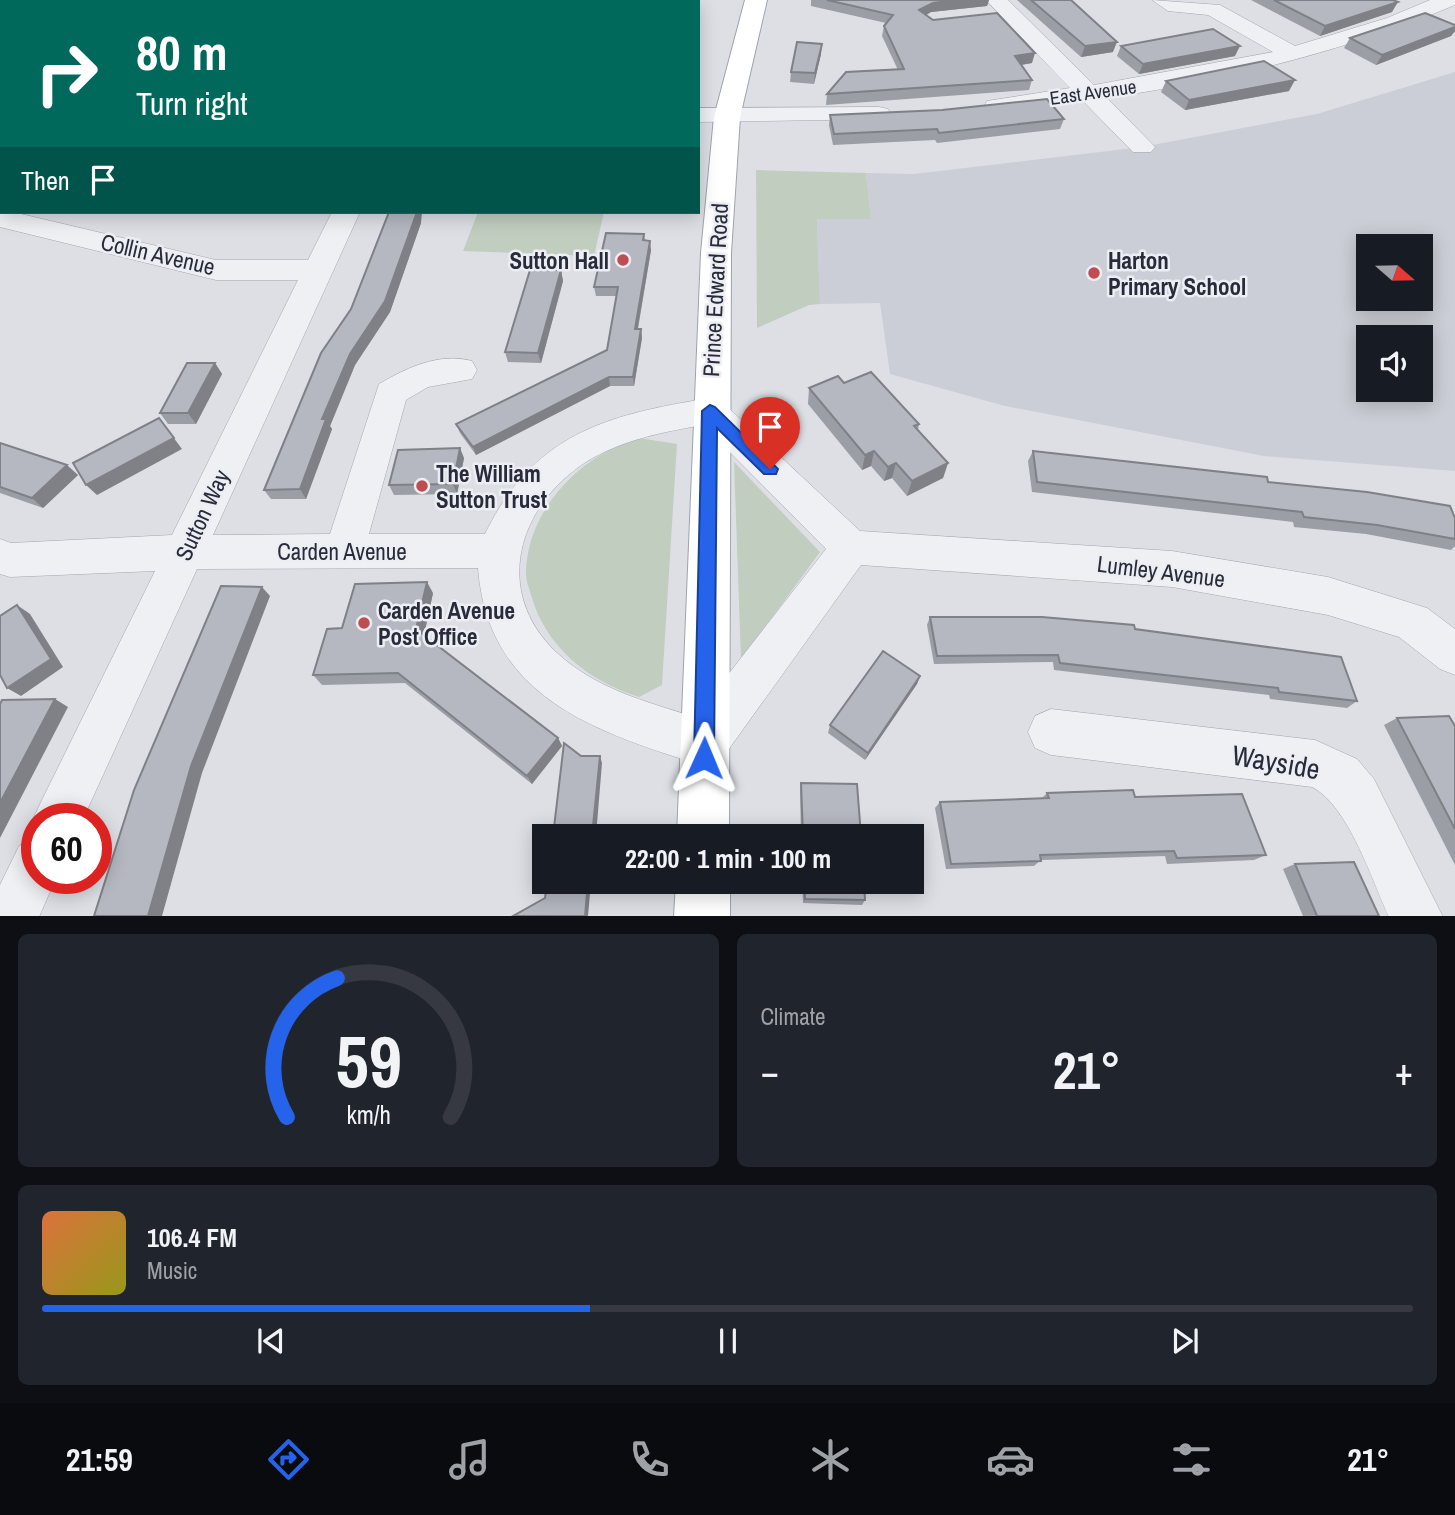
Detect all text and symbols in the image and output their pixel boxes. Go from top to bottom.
text: 80 m [136,19,228,85]
icon: right [21,28,112,119]
street label: East Avenue [1048,73,1138,111]
text: Turn right [136,82,248,125]
icon: arrive [84,161,122,199]
text: Then [21,163,70,198]
street label: Prince Edward Road [695,202,735,378]
street label: Collin Avenue [98,226,218,282]
north arrow [1356,234,1433,312]
map controls [1356,234,1433,402]
place label: Sutton Hall [509,245,609,276]
place label: Harton Primary School [1108,245,1246,302]
marker: Sutton Hall [615,252,631,268]
marker: Harton Primary School [1086,265,1102,281]
button: sound [1356,325,1433,402]
pin [740,397,800,469]
icon: arrive [751,408,789,446]
place label: The William Sutton Trust [436,458,547,515]
street label: Sutton Way [167,464,237,565]
marker: The William Sutton Trust [414,478,430,494]
street label: Carden Avenue [277,536,407,567]
street label: Lumley Avenue [1095,548,1227,594]
place label: Carden Avenue Post Office [378,595,515,652]
marker: Carden Avenue Post Office [356,615,372,631]
position arrow [667,721,741,795]
street label: Wayside [1229,736,1323,788]
speed limit sign: 60 [21,803,112,894]
text: 22:00 · 1 min · 100 m [625,841,831,876]
text: Climate [761,1001,825,1032]
text: 59 [335,1012,401,1110]
text: 21° [1053,1035,1121,1105]
text: − [761,1046,779,1097]
text: + [1395,1046,1413,1097]
text: km/h [346,1097,390,1131]
text: 106.4 FM [147,1220,237,1255]
text: Music [147,1255,197,1286]
icon: previous [252,1322,290,1360]
icon: pause [709,1322,747,1360]
icon: next [1166,1322,1204,1360]
icon: directions [264,1435,313,1484]
icon: music [445,1435,494,1484]
icon: phone [625,1435,674,1484]
icon: climate [806,1435,855,1484]
icon: car [986,1435,1035,1484]
icon: filters [1167,1435,1216,1484]
text: 21:59 [66,1438,133,1481]
text: 21° [1347,1438,1389,1481]

